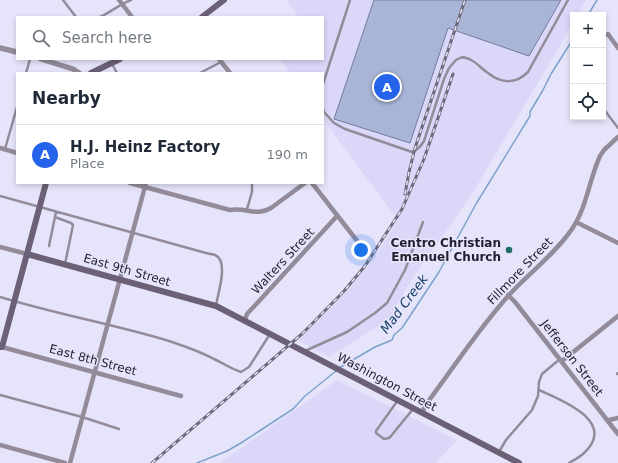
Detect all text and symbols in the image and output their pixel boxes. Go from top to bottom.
map controls [570,12,606,120]
button: + [570,12,606,48]
search box [16,16,324,60]
icon: search [30,27,52,49]
text: Search here [62,29,152,47]
button: − [570,48,606,84]
pin: A [374,72,400,102]
button: locate [570,84,606,120]
text: Nearby [32,88,101,108]
text: H.J. Heinz Factory [70,138,220,156]
text: A [40,147,50,162]
text: 190 m [266,147,308,162]
text: Place [70,156,105,171]
street label: Walters Street [249,225,317,297]
street label: Fillmore Street [485,234,556,307]
place label: Centro Christian Emanuel Church [390,236,501,264]
your location [351,240,371,260]
marker: Centro Christian Emanuel Church [504,245,514,255]
street label: East 9th Street [82,251,172,289]
water label: Mad Creek [377,271,431,336]
street label: Jefferson Street [537,316,606,399]
street label: East 8th Street [48,342,139,378]
street label: Washington Street [335,350,439,414]

